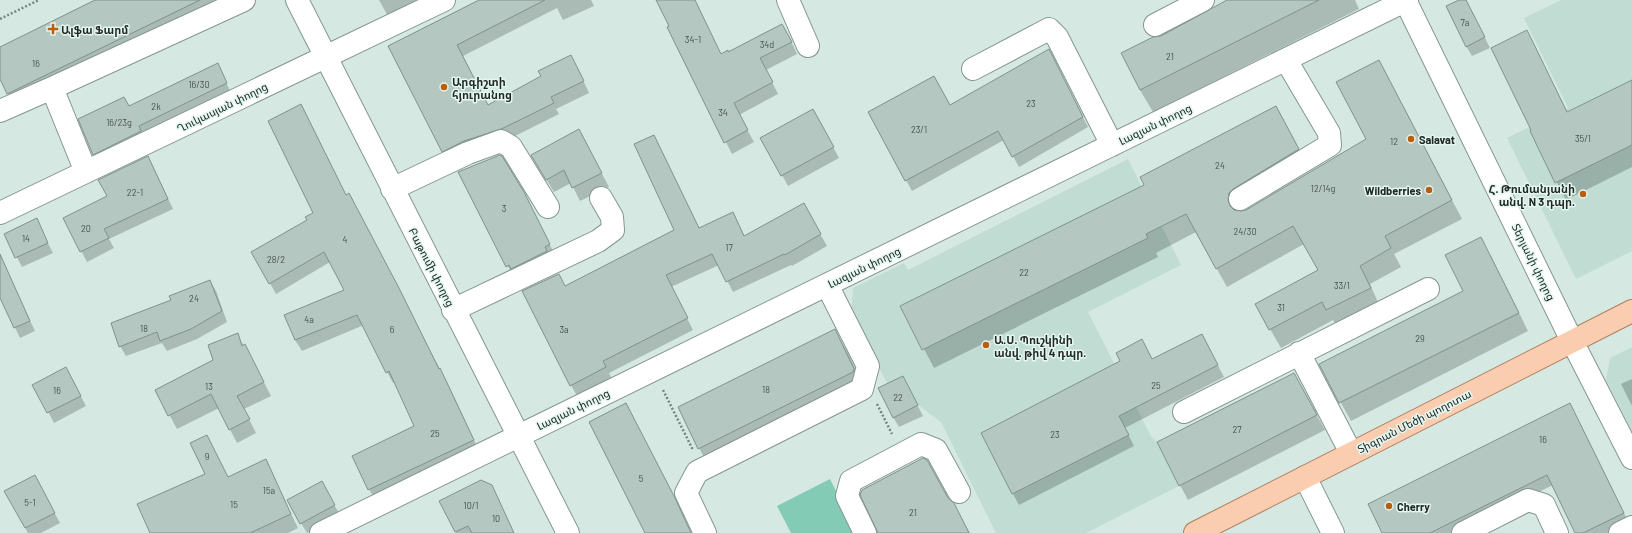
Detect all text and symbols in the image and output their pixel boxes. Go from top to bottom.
house number: 7a [1461,17,1469,28]
place label: Ալֆա Ֆարմ [61,23,129,37]
marker: Ալֆա Ֆարմ [48,24,58,34]
house number: 34-1 [685,34,701,45]
house number: 34d [760,39,774,50]
house number: 21 [1166,51,1174,62]
house number: 16 [32,58,40,69]
place label: Արգիշտի հյուրանոց [452,75,512,102]
street label: Ղուկասյան փողոց [174,79,270,136]
house number: 16/30 [188,79,210,90]
marker: Արգիշտի հյուրանոց [439,82,449,92]
house number: 23 [1026,98,1036,109]
house number: 2k [151,101,161,112]
street label: Լազյան փողոց [1116,101,1194,148]
house number: 34 [718,107,728,118]
house number: 16/23g [106,117,132,128]
house number: 23/1 [911,124,927,135]
place label: Salavat [1419,133,1455,146]
house number: 35/1 [1575,133,1591,144]
marker: Salavat [1406,134,1416,144]
house number: 12 [1390,136,1398,147]
house number: 24 [1215,160,1225,171]
place label: Հ. Թումանյանի անվ. N 3 դպր. [1489,182,1575,209]
house number: 12/14g [1311,183,1335,194]
place label: Wildberries [1365,184,1421,197]
marker: Wildberries [1424,185,1434,195]
house number: 22-1 [127,187,143,198]
marker: Հ. Թումանյանի անվ. N 3 դպր. [1578,189,1588,199]
house number: 3 [502,203,507,214]
street label: Տերյանի փողոց [1509,221,1558,303]
house number: 20 [81,223,91,234]
street label: Բաթումի փողոց [406,225,458,309]
house number: 24/30 [1233,226,1257,237]
house number: 14 [22,233,30,244]
house number: 4 [343,234,348,245]
house number: 17 [725,242,733,253]
street label: Լազյան փողոց [825,244,903,291]
house number: 28/2 [267,254,285,265]
house number: 22 [1019,267,1029,278]
house number: 33/1 [1334,280,1350,291]
house number: 24 [189,293,199,304]
house number: 31 [1277,302,1285,313]
house number: 4a [304,314,314,325]
house number: 18 [140,323,148,334]
house number: 6 [390,324,395,335]
house number: 3a [559,324,569,335]
place label: Ա.Ս. Պուշկինի անվ. թիվ 4 դպր. [994,333,1086,360]
house number: 29 [1415,333,1425,344]
marker: Ա.Ս. Պուշկինի անվ. թիվ 4 դպր. [981,340,991,350]
house number: 25 [1151,380,1161,391]
house number: 13 [205,381,213,392]
house number: 18 [762,384,770,395]
house number: 16 [53,385,61,396]
street label: Լազյան փողոց [534,386,612,433]
street label: Տիգրան Մեծի պողոտա [1355,387,1474,456]
house number: 22 [893,392,903,403]
house number: 27 [1232,424,1242,435]
house number: 25 [430,428,440,439]
house number: 23 [1050,429,1060,440]
house number: 16 [1539,434,1547,445]
house number: 9 [205,451,210,462]
house number: 5 [639,473,644,484]
house number: 15a [263,485,275,496]
house number: 5-1 [24,497,36,508]
house number: 15 [230,499,238,510]
house number: 10/1 [464,500,479,511]
place label: Cherry [1397,500,1430,513]
marker: Cherry [1384,501,1394,511]
house number: 21 [909,507,917,518]
house number: 10 [492,513,500,524]

